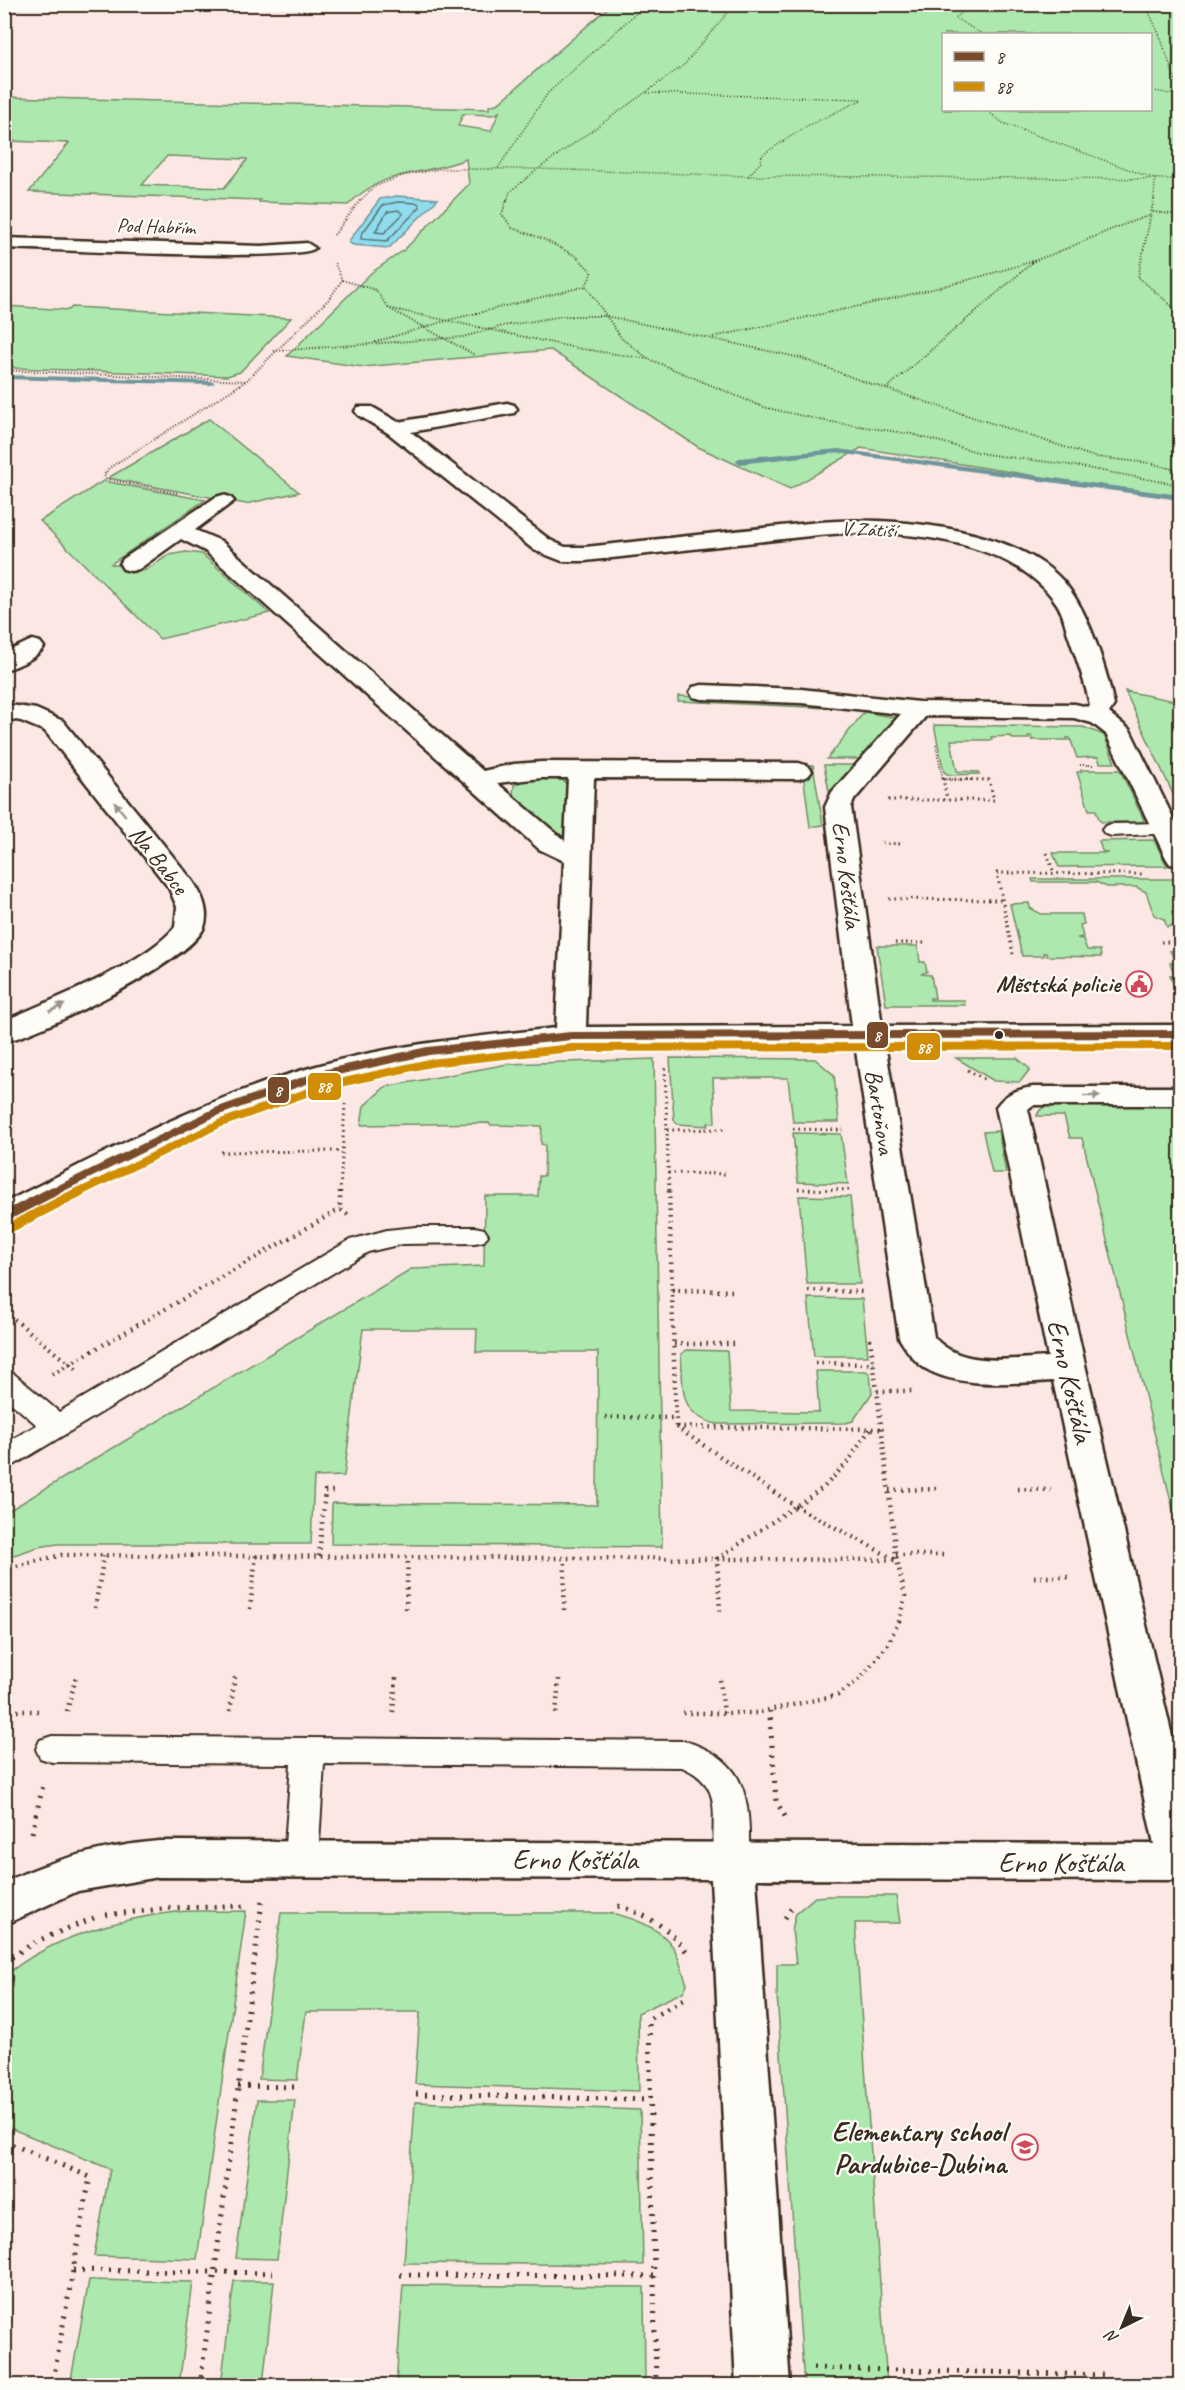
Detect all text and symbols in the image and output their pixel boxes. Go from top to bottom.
legend [942,33,1152,111]
text: 8 [996,46,1006,68]
text: 88 [996,76,1014,98]
street label: Pod Habřím [116,213,197,240]
street label: V Zátiší [841,516,901,543]
one-way arrow [114,802,127,817]
street label: Na Babce [123,820,197,902]
street label: Erno Košťála [826,820,869,932]
place label: Městská policie [996,969,1122,999]
public building icon: Městská policie [1124,969,1154,999]
one-way arrow [49,1003,66,1012]
line badge: 8 [866,1021,889,1049]
text: 8 [873,1026,882,1046]
unlabelled marker [993,1029,1005,1041]
line badge: 88 [906,1032,941,1061]
text: 88 [917,1038,933,1058]
street label: Bartoňova [859,1068,902,1158]
line badge: 88 [307,1072,342,1101]
line badge: 8 [267,1076,290,1104]
text: 88 [317,1077,333,1097]
text: 8 [274,1081,283,1101]
one-way arrow [1082,1091,1101,1101]
street label: Erno Košťála [1039,1316,1102,1448]
street label: Erno Košťála [512,1842,639,1877]
street label: Erno Košťála [998,1845,1125,1880]
place label: Elementary school Pardubice-Dubina [832,2114,1012,2181]
school or university icon: Elementary school Pardubice-Dubina [1010,2132,1040,2162]
north arrow [1092,2297,1152,2357]
text: N [1100,2324,1123,2348]

